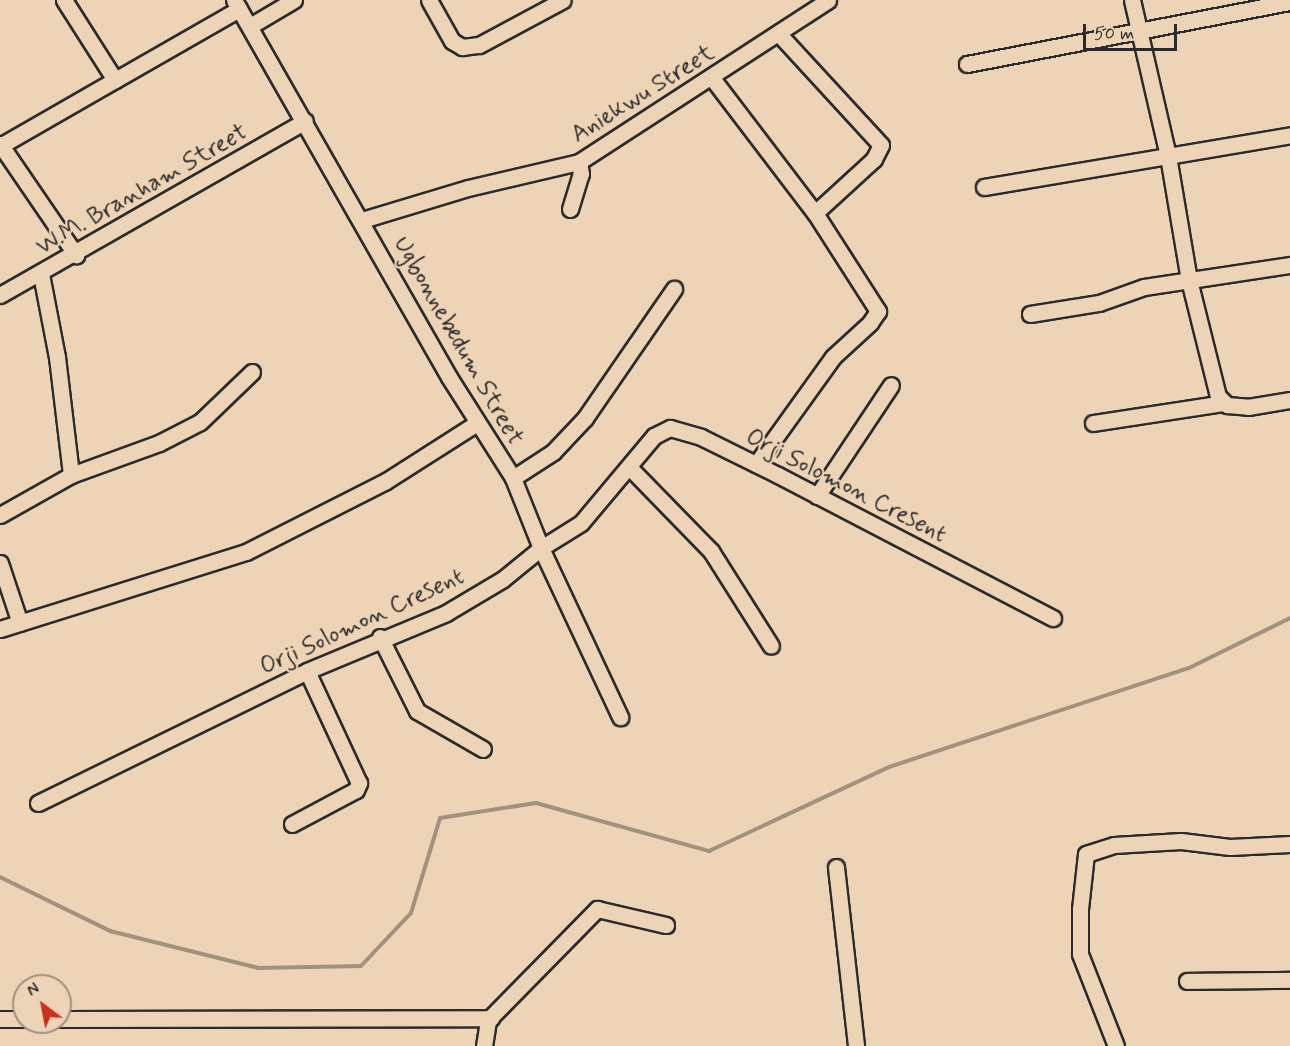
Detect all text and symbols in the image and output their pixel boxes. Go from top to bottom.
scale bar [1086,12,1180,50]
text: 50 m [1094,22,1134,46]
street label: Aniekwu Street [566,39,720,149]
street label: W.M. Branham Street [32,118,252,262]
street label: Ugbonnebedum Street [387,232,529,450]
street label: Orji Solomon Cresent [743,424,949,548]
street label: Orji Solomon Cresent [257,563,467,681]
north arrow [12,974,72,1034]
text: N [23,978,43,1002]

